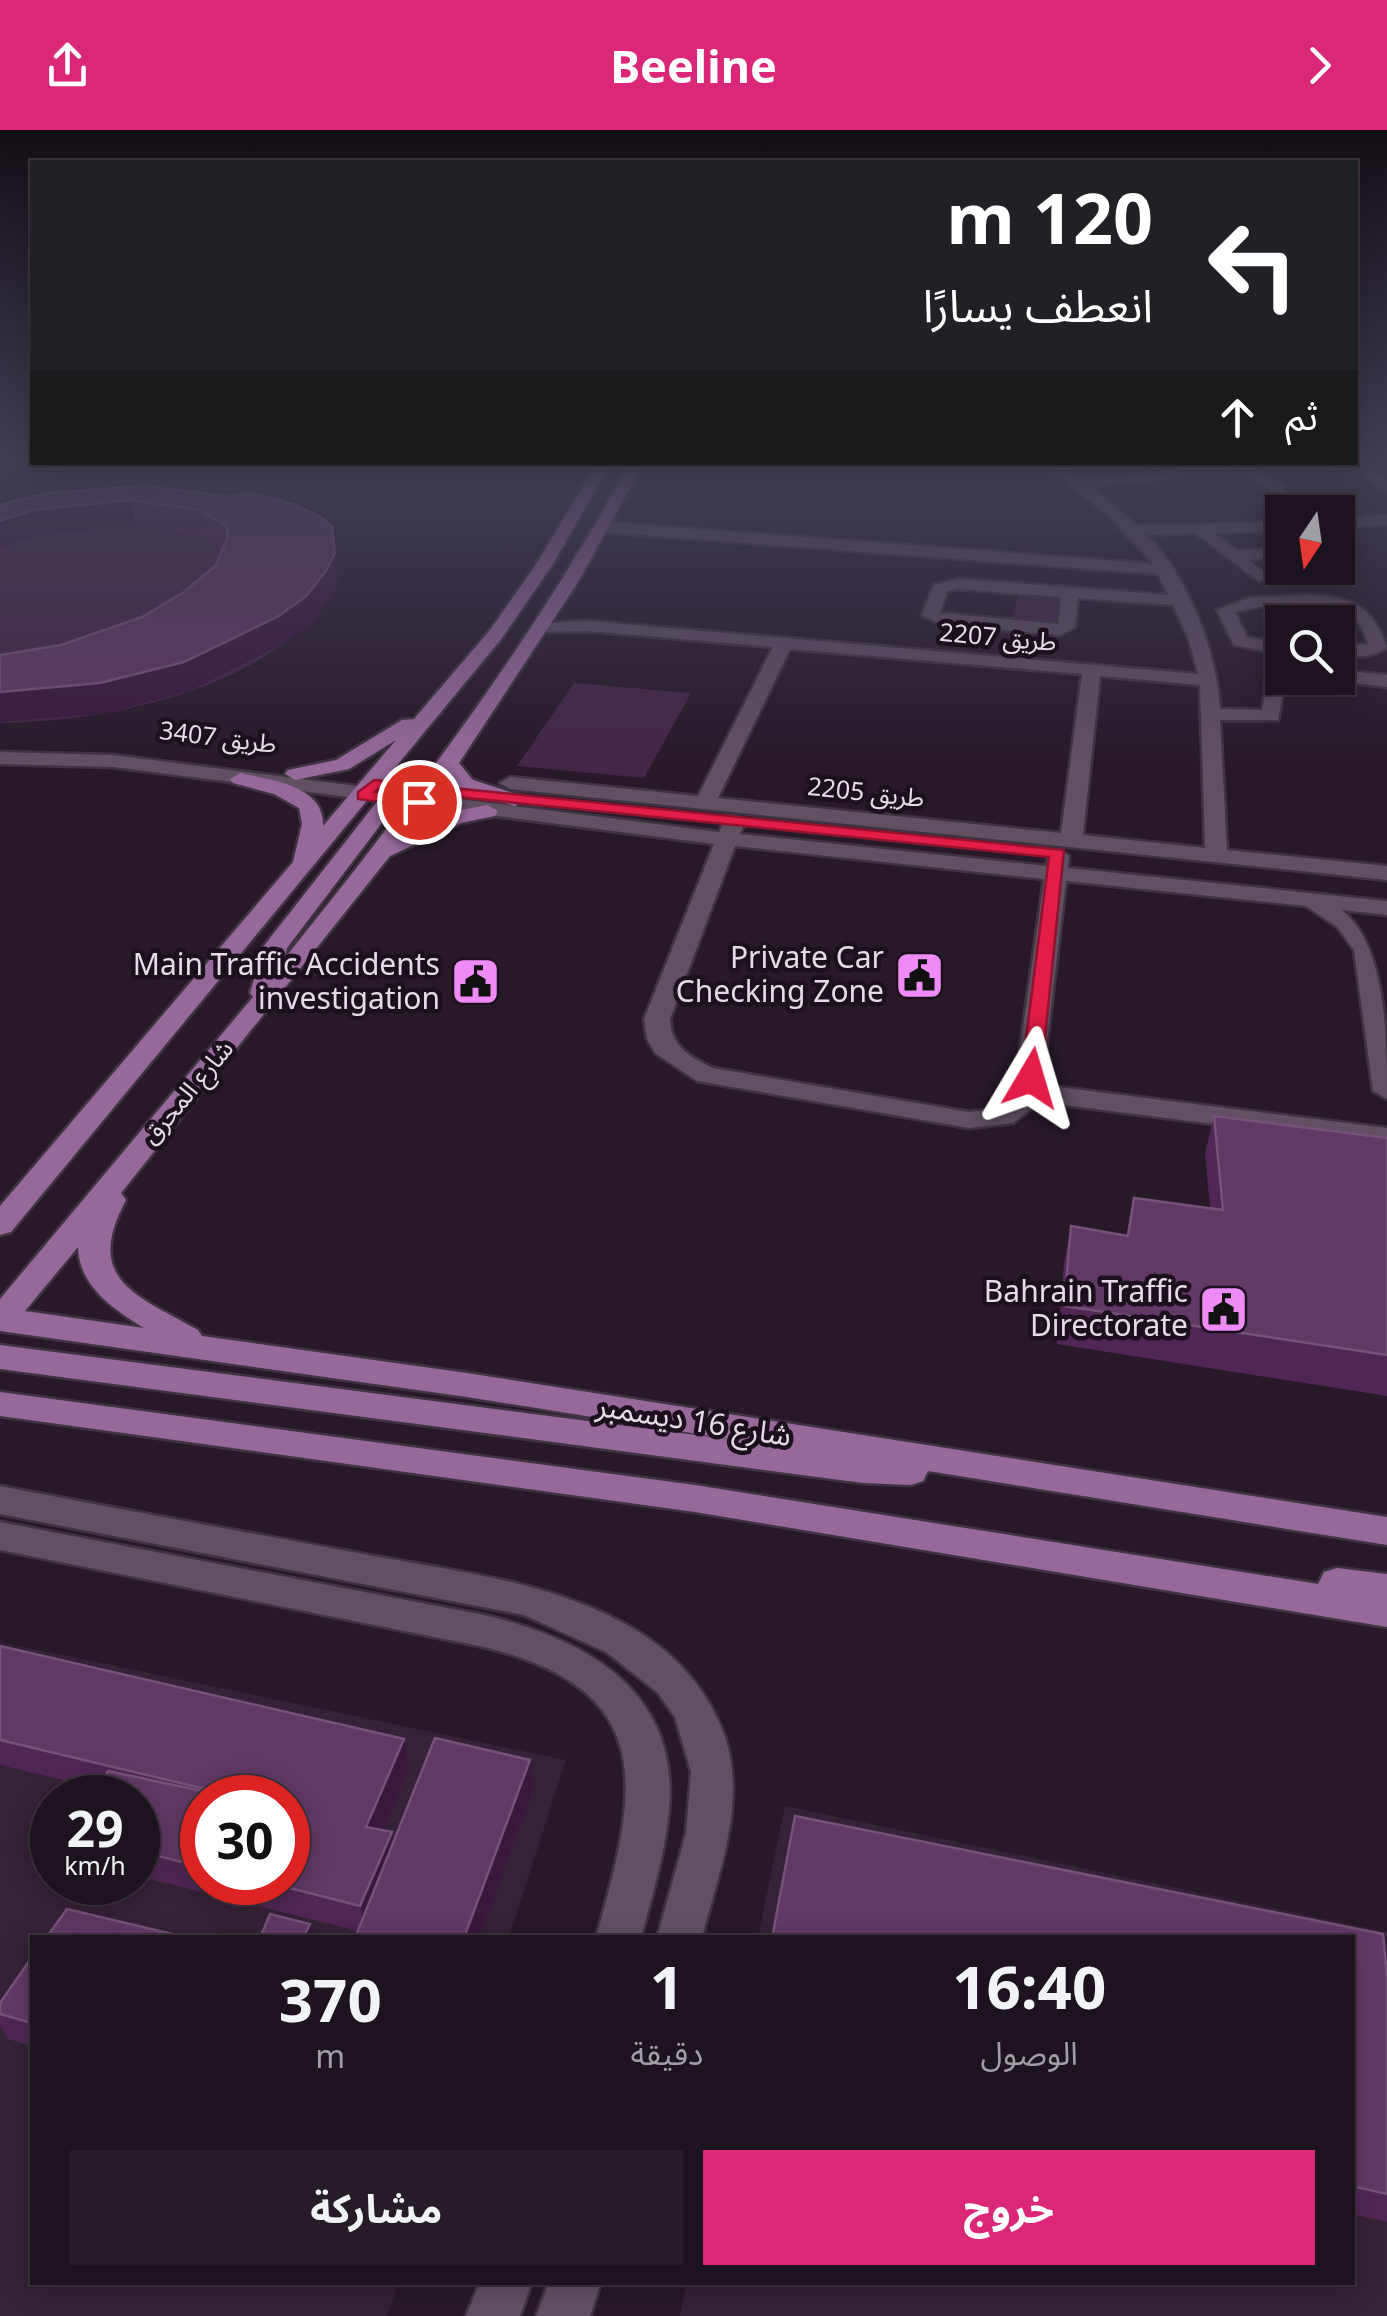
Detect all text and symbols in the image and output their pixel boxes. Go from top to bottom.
text: Beeline [610,35,777,96]
icon: share [40,38,95,93]
icon: forward [1292,38,1347,93]
text: 120 m [946,169,1153,265]
icon: left [1188,200,1318,330]
text: انعطف يسارًا [923,274,1153,335]
text: ثم [1285,389,1318,441]
icon: ahead [1210,390,1265,445]
north arrow [1265,495,1355,585]
map controls [1265,495,1355,695]
button: search [1265,605,1355,695]
street label: طريق 2207 [938,614,1058,658]
street label: طريق 3407 [158,712,278,760]
pin [377,760,462,845]
street label: طريق 2205 [806,768,926,814]
icon: arrive [392,775,447,830]
place label: Private Car Checking Zone [676,936,884,1011]
place label: Main Traffic Accidents investigation [133,943,440,1018]
public building icon: Private Car Checking Zone [893,949,945,1001]
public building icon: Main Traffic Accidents investigation [449,956,501,1008]
position arrow [979,1026,1083,1130]
street label: شارع المحرق [133,1032,242,1153]
place label: Bahrain Traffic Directorate [984,1270,1188,1345]
public building icon: Bahrain Traffic Directorate [1197,1283,1249,1335]
street label: شارع 16 ديسمبر [592,1384,795,1458]
speed limit sign: 30 [180,1775,310,1905]
text: 29 [66,1794,124,1862]
text: km/h [64,1848,126,1882]
text: 1 [650,1945,684,2027]
text: 16:40 [952,1945,1106,2027]
text: 370 [279,1958,382,2040]
text: دقيقة [630,2031,703,2074]
text: الوصول [981,2031,1078,2074]
text: m [315,2034,345,2077]
button: مشاركة [70,2150,683,2265]
button: خروج [703,2150,1315,2265]

